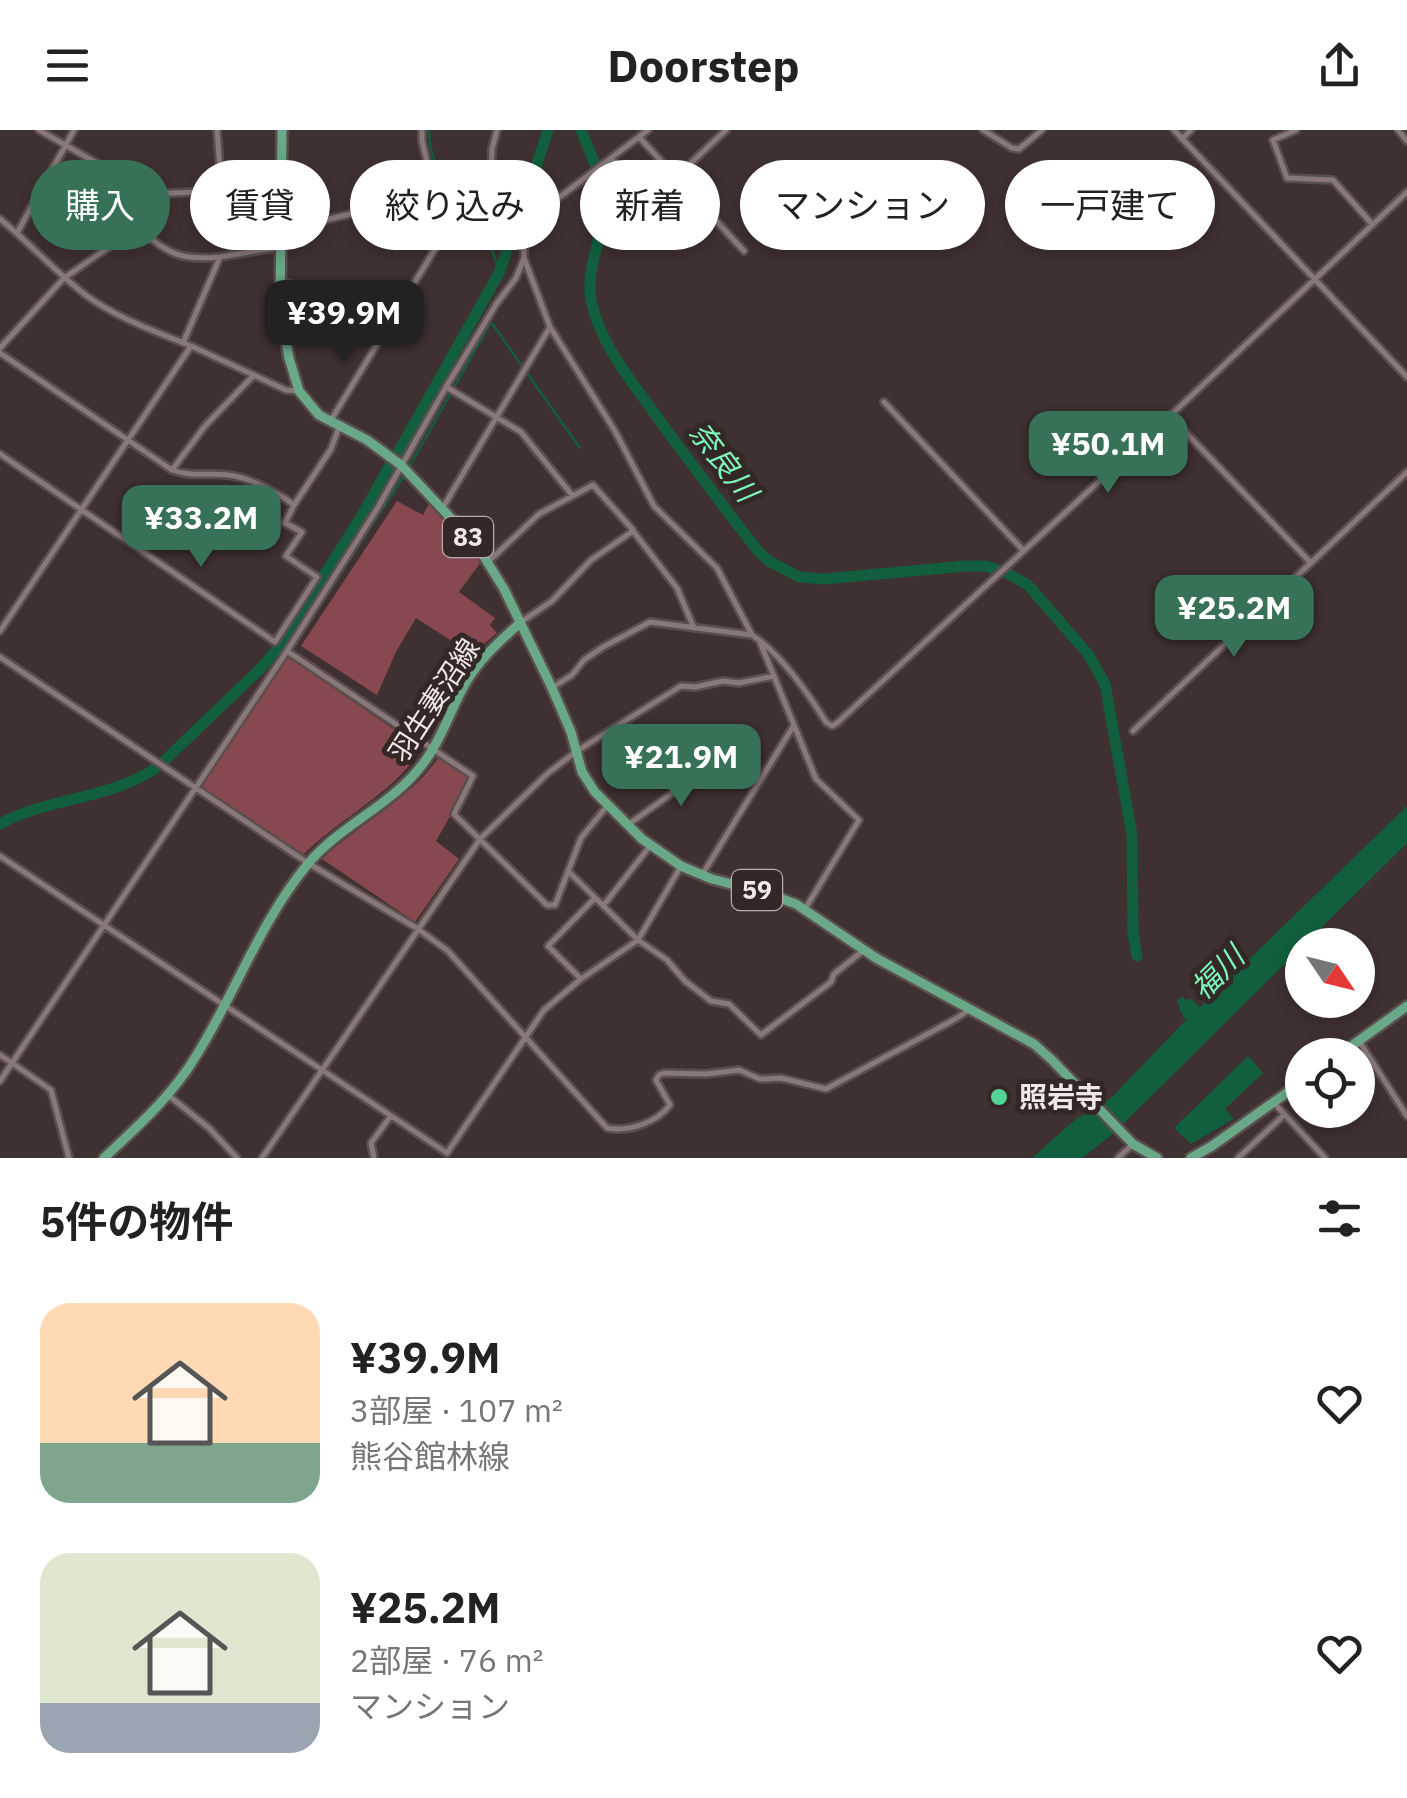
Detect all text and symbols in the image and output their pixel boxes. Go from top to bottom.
text: Doorstep [607,36,800,94]
icon: menu [40,38,95,93]
icon: share [1312,38,1367,93]
chip: 購入 [30,160,170,250]
chip: 賃貸 [190,160,330,250]
chip: 絞り込み [350,160,560,250]
chip: 新着 [580,160,720,250]
chip: マンション [740,160,985,250]
chip: 一戸建て [1005,160,1215,250]
pin: ¥39.9M [263,280,425,365]
text: ¥39.9M [287,291,401,333]
pin: ¥50.1M [1027,411,1189,496]
water label: 奈良川 [682,413,769,511]
text: ¥50.1M [1051,422,1165,464]
pin: ¥33.2M [120,485,282,570]
text: ¥33.2M [144,496,258,538]
road number: 83 [443,517,493,557]
pin: ¥25.2M [1153,575,1315,660]
text: ¥25.2M [1177,586,1291,628]
street label: 羽生妻沼線 [380,631,487,769]
pin: ¥21.9M [600,724,762,809]
text: ¥21.9M [624,735,738,777]
road number: 59 [732,870,782,910]
north arrow [1285,928,1375,1018]
map controls [1285,928,1375,1128]
water label: 福川 [1182,935,1254,1007]
button: locate [1285,1038,1375,1128]
place label: 照岩寺 [1019,1078,1103,1115]
marker: 照岩寺 [988,1086,1010,1108]
icon: filters [1312,1191,1367,1246]
text: 5件の物件 [40,1194,233,1249]
text: ¥39.9M [350,1330,500,1385]
icon: home [120,1343,240,1463]
icon: heart [1312,1376,1367,1431]
text: 3部屋 · 107 m² [350,1389,563,1431]
text: 熊谷館林線 [350,1435,510,1477]
text: ¥25.2M [350,1580,500,1635]
icon: home [120,1593,240,1713]
icon: heart [1312,1626,1367,1681]
text: 2部屋 · 76 m² [350,1639,544,1681]
text: マンション [350,1685,510,1727]

